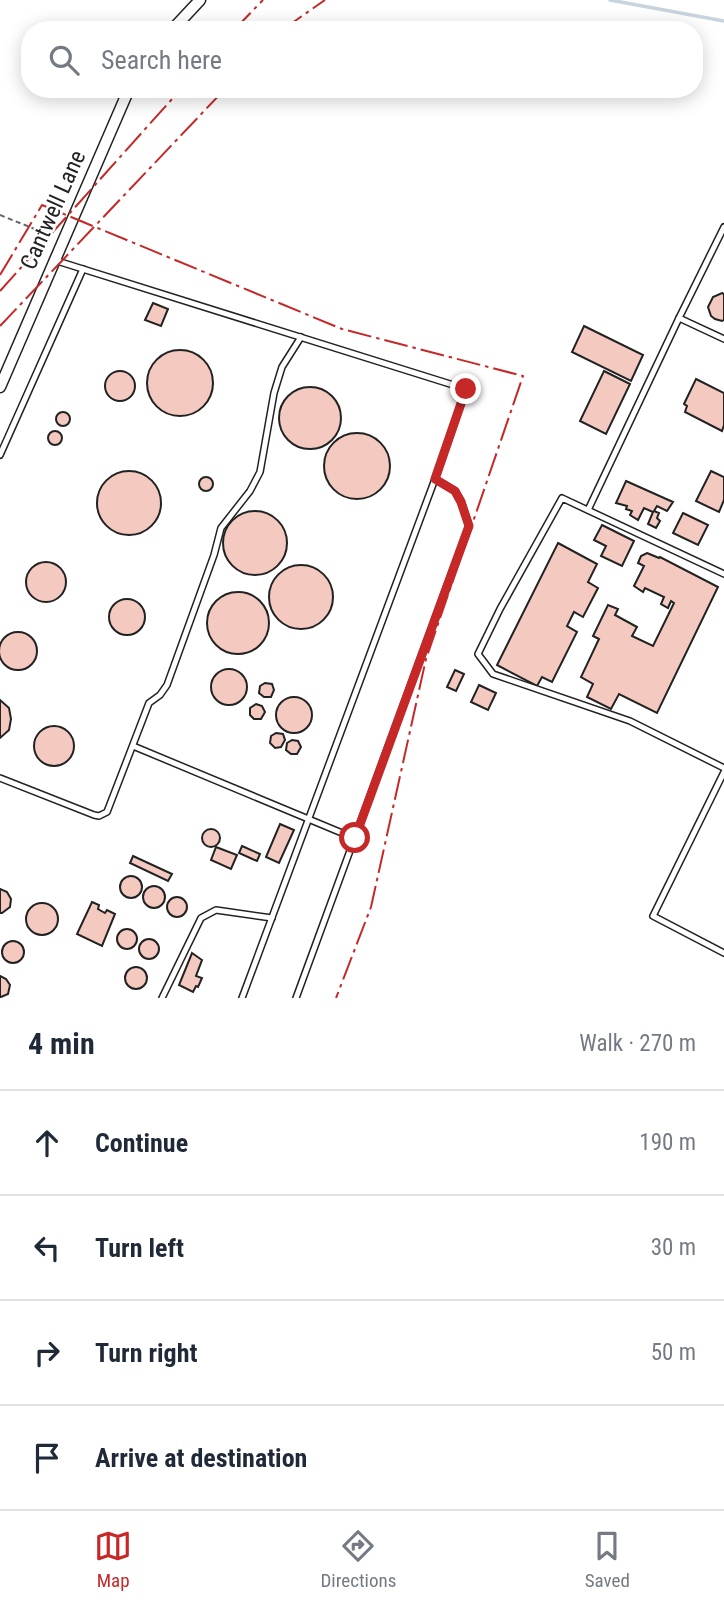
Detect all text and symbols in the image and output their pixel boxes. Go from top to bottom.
search box [21,21,703,98]
icon: search [45,41,83,79]
text: Search here [101,45,222,75]
street label: Cantwell Lane [15,146,91,274]
route end [450,373,481,404]
route start [339,822,370,853]
text: 4 min [28,1026,95,1061]
text: Walk · 270 m [579,1030,696,1057]
icon: ahead [28,1124,66,1162]
text: Continue [95,1128,188,1158]
text: 190 m [639,1129,696,1156]
icon: left [28,1229,66,1267]
text: Turn left [95,1233,184,1263]
text: 30 m [651,1234,696,1261]
icon: right [28,1334,66,1372]
text: Turn right [95,1338,197,1368]
text: 50 m [651,1339,696,1366]
icon: arrive [28,1439,66,1477]
text: Arrive at destination [95,1443,307,1473]
tab: Map [94,1527,132,1592]
tab: Directions [320,1527,396,1592]
tab: Saved [585,1527,630,1592]

